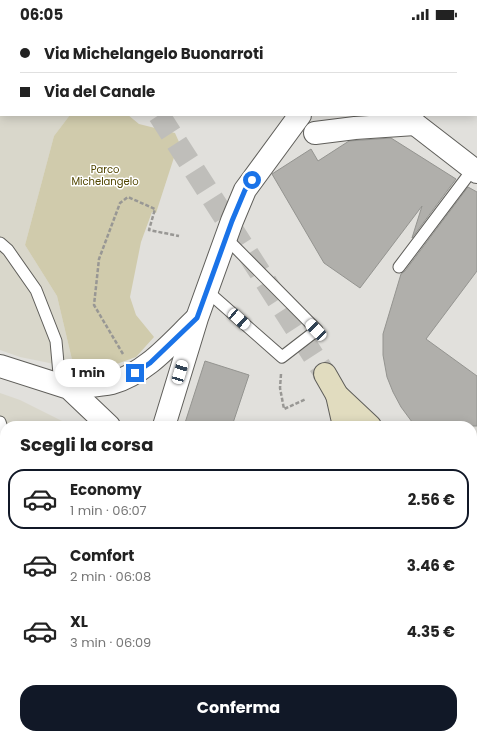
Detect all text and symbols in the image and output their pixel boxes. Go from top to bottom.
text: 06:05 [20,4,63,25]
text: Via Michelangelo Buonarroti [44,43,263,64]
text: Via del Canale [44,81,155,102]
park label: Parco Michelangelo [71,162,139,189]
route start [243,171,261,189]
car [226,307,252,331]
car [303,317,329,343]
callout: 1 min [55,359,121,387]
car [171,359,189,385]
text: 1 min [71,363,105,382]
route end [126,364,144,382]
text: Scegli la corsa [20,432,153,457]
text: Economy [70,479,142,500]
icon: car [22,481,58,517]
text: 2.56 € [408,489,455,510]
text: 1 min · 06:07 [70,501,147,520]
text: Comfort [70,545,134,566]
icon: car [22,547,58,583]
text: 3.46 € [407,555,455,576]
text: 2 min · 06:08 [70,567,151,586]
text: XL [70,611,88,632]
icon: car [22,613,58,649]
text: 4.35 € [407,621,455,642]
text: 3 min · 06:09 [70,633,151,652]
button: Conferma [20,685,457,731]

